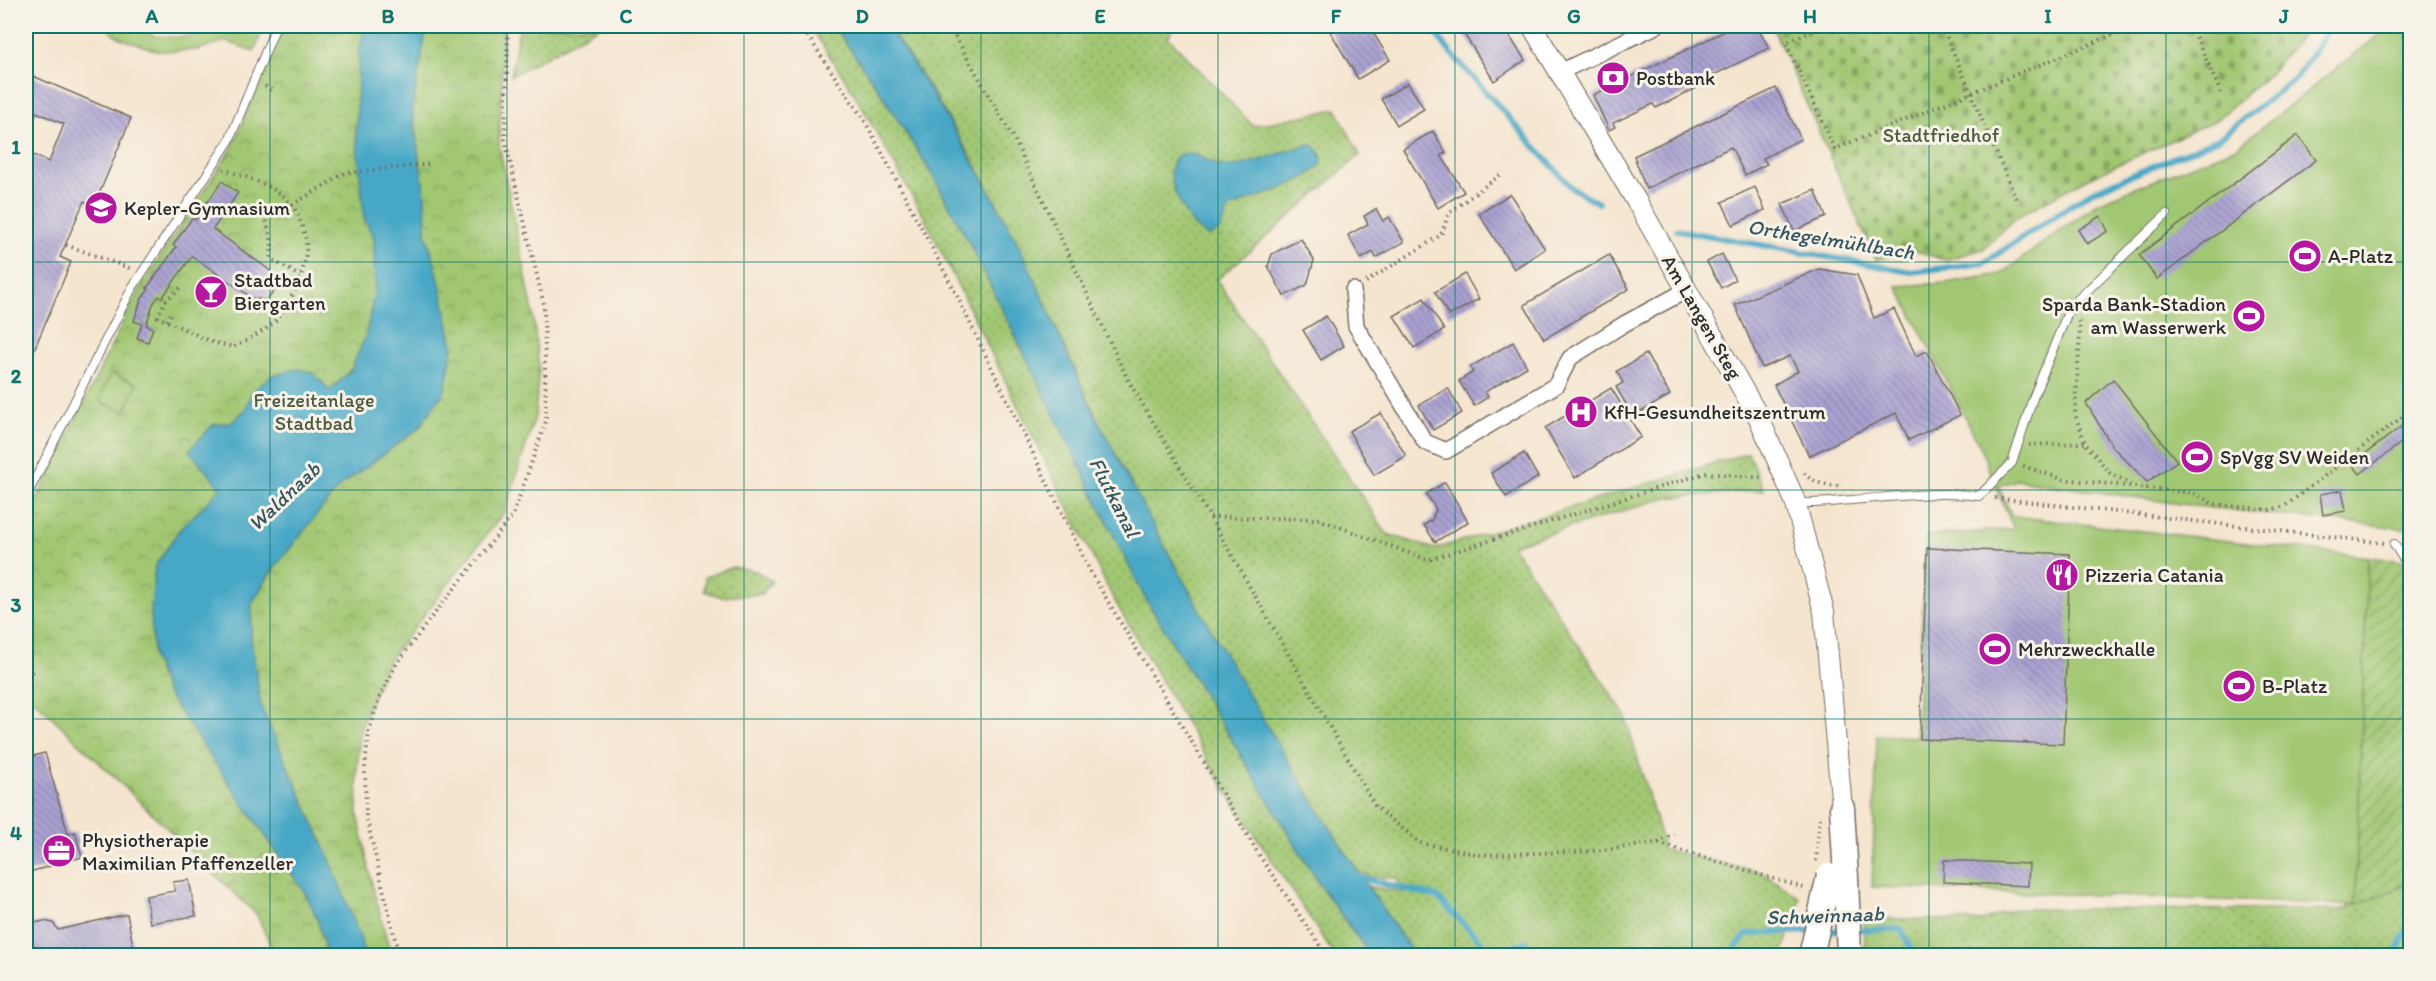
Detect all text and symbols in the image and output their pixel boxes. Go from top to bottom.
text: A [145,4,159,28]
text: B [382,4,395,28]
text: C [620,4,633,28]
text: D [855,4,869,28]
text: E [1094,4,1106,28]
text: F [1331,4,1342,28]
text: G [1567,4,1581,28]
text: H [1803,4,1817,28]
text: I [2044,4,2052,28]
text: J [2278,4,2289,28]
bank icon: Postbank [1595,60,1631,96]
place label: Postbank [1636,66,1715,90]
park label: Stadtfriedhof [1883,123,2000,147]
text: 1 [11,135,21,159]
school or university icon: Kepler-Gymnasium [83,190,119,226]
place label: Kepler-Gymnasium [124,196,290,220]
water label: Orthegelmühlbach [1746,213,1916,265]
sports icon: A-Platz [2287,238,2323,274]
place label: A-Platz [2328,244,2394,268]
street label: Am Langen Steg [1657,251,1748,384]
place label: Stadtbad Biergarten [234,268,326,315]
bar icon: Stadtbad Biergarten [193,274,229,310]
place label: Sparda Bank-Stadion am Wasserwerk [2042,292,2227,339]
sports icon: Sparda Bank-Stadion am Wasserwerk [2231,298,2267,334]
text: 2 [11,364,22,388]
park label: Freizeitanlage Stadtbad [253,388,375,435]
hospital icon: KfH-Gesundheitszentrum [1563,394,1599,430]
place label: KfH-Gesundheitszentrum [1604,400,1826,424]
sports icon: SpVgg SV Weiden [2179,439,2215,475]
place label: SpVgg SV Weiden [2220,445,2369,469]
water label: Flutkanal [1084,453,1147,543]
water label: Waldnaab [243,456,326,536]
restaurant icon: Pizzeria Catania [2044,557,2080,593]
place label: Pizzeria Catania [2085,563,2224,587]
text: 3 [11,593,22,617]
sports icon: Mehrzweckhalle [1977,631,2013,667]
place label: Mehrzweckhalle [2018,637,2155,661]
sports icon: B-Platz [2221,668,2257,704]
place label: B-Platz [2262,674,2328,698]
text: 4 [10,821,22,845]
place label: Physiotherapie Maximilian Pfaffenzeller [82,828,293,875]
office icon: Physiotherapie Maximilian Pfaffenzeller [41,833,77,869]
water label: Schweinnaab [1766,900,1885,930]

